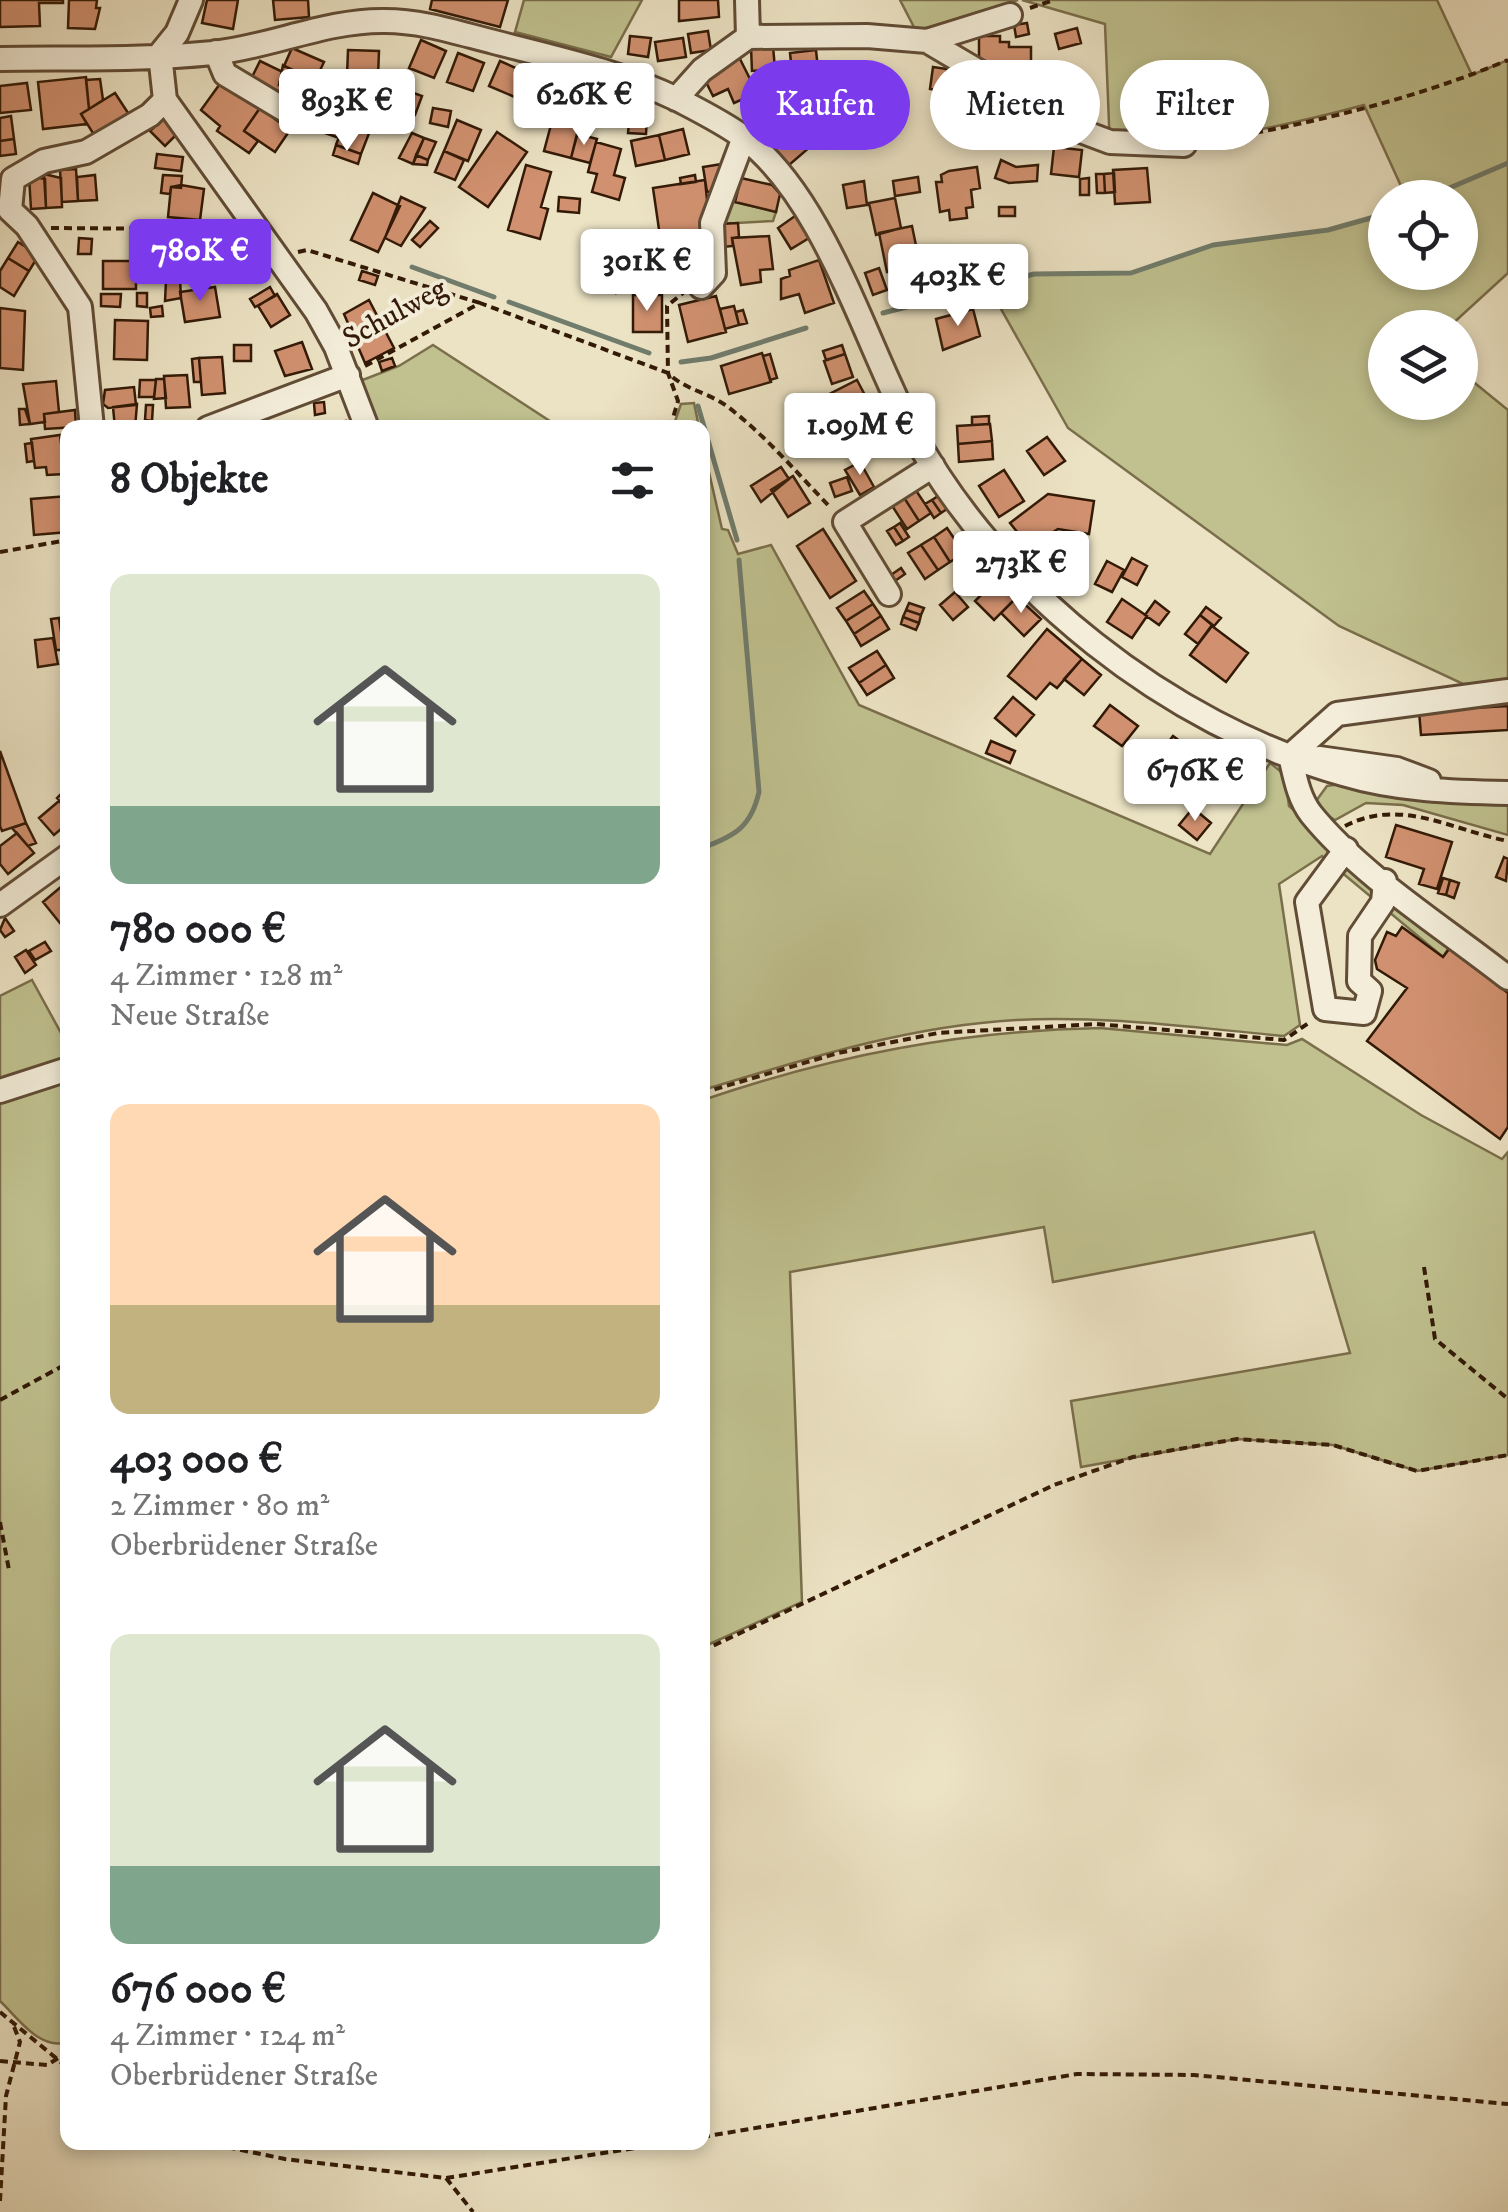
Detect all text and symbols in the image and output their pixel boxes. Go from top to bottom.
chip: Kaufen [740,60,910,150]
chip: Mieten [930,60,1100,150]
chip: Filter [1120,60,1269,150]
pin: 626K € [503,63,665,148]
pin: 893K € [266,69,428,154]
text: 626K € [535,75,633,115]
text: 893K € [301,81,393,121]
map controls [1368,180,1478,420]
button: locate [1368,180,1478,290]
pin: 780K € [119,219,281,304]
pin: 301K € [566,229,728,314]
text: 780K € [151,231,249,271]
text: 301K € [603,241,691,281]
pin: 403K € [877,244,1039,329]
text: 403K € [910,256,1006,296]
street label: Schulweg [336,270,454,358]
button: layers [1368,310,1478,420]
pin: 1.09M € [768,393,952,478]
text: 1.09M € [806,405,914,445]
icon: filters [605,453,660,508]
text: 8 Objekte [110,454,268,506]
pin: 273K € [940,531,1102,616]
text: 273K € [975,543,1067,583]
icon: home [295,639,475,819]
pin: 676K € [1114,739,1276,824]
text: 676K € [1146,751,1244,791]
text: 780 000 € [110,904,286,956]
text: 4 Zimmer · 128 m² [110,956,342,996]
text: Neue Straße [110,996,270,1036]
icon: home [295,1169,475,1349]
text: 403 000 € [110,1434,283,1486]
text: 2 Zimmer · 80 m² [110,1486,329,1526]
text: Oberbrüdener Straße [110,1526,378,1566]
icon: home [295,1699,475,1879]
text: 676 000 € [110,1964,286,2016]
text: 4 Zimmer · 124 m² [110,2016,345,2056]
text: Oberbrüdener Straße [110,2056,378,2096]

